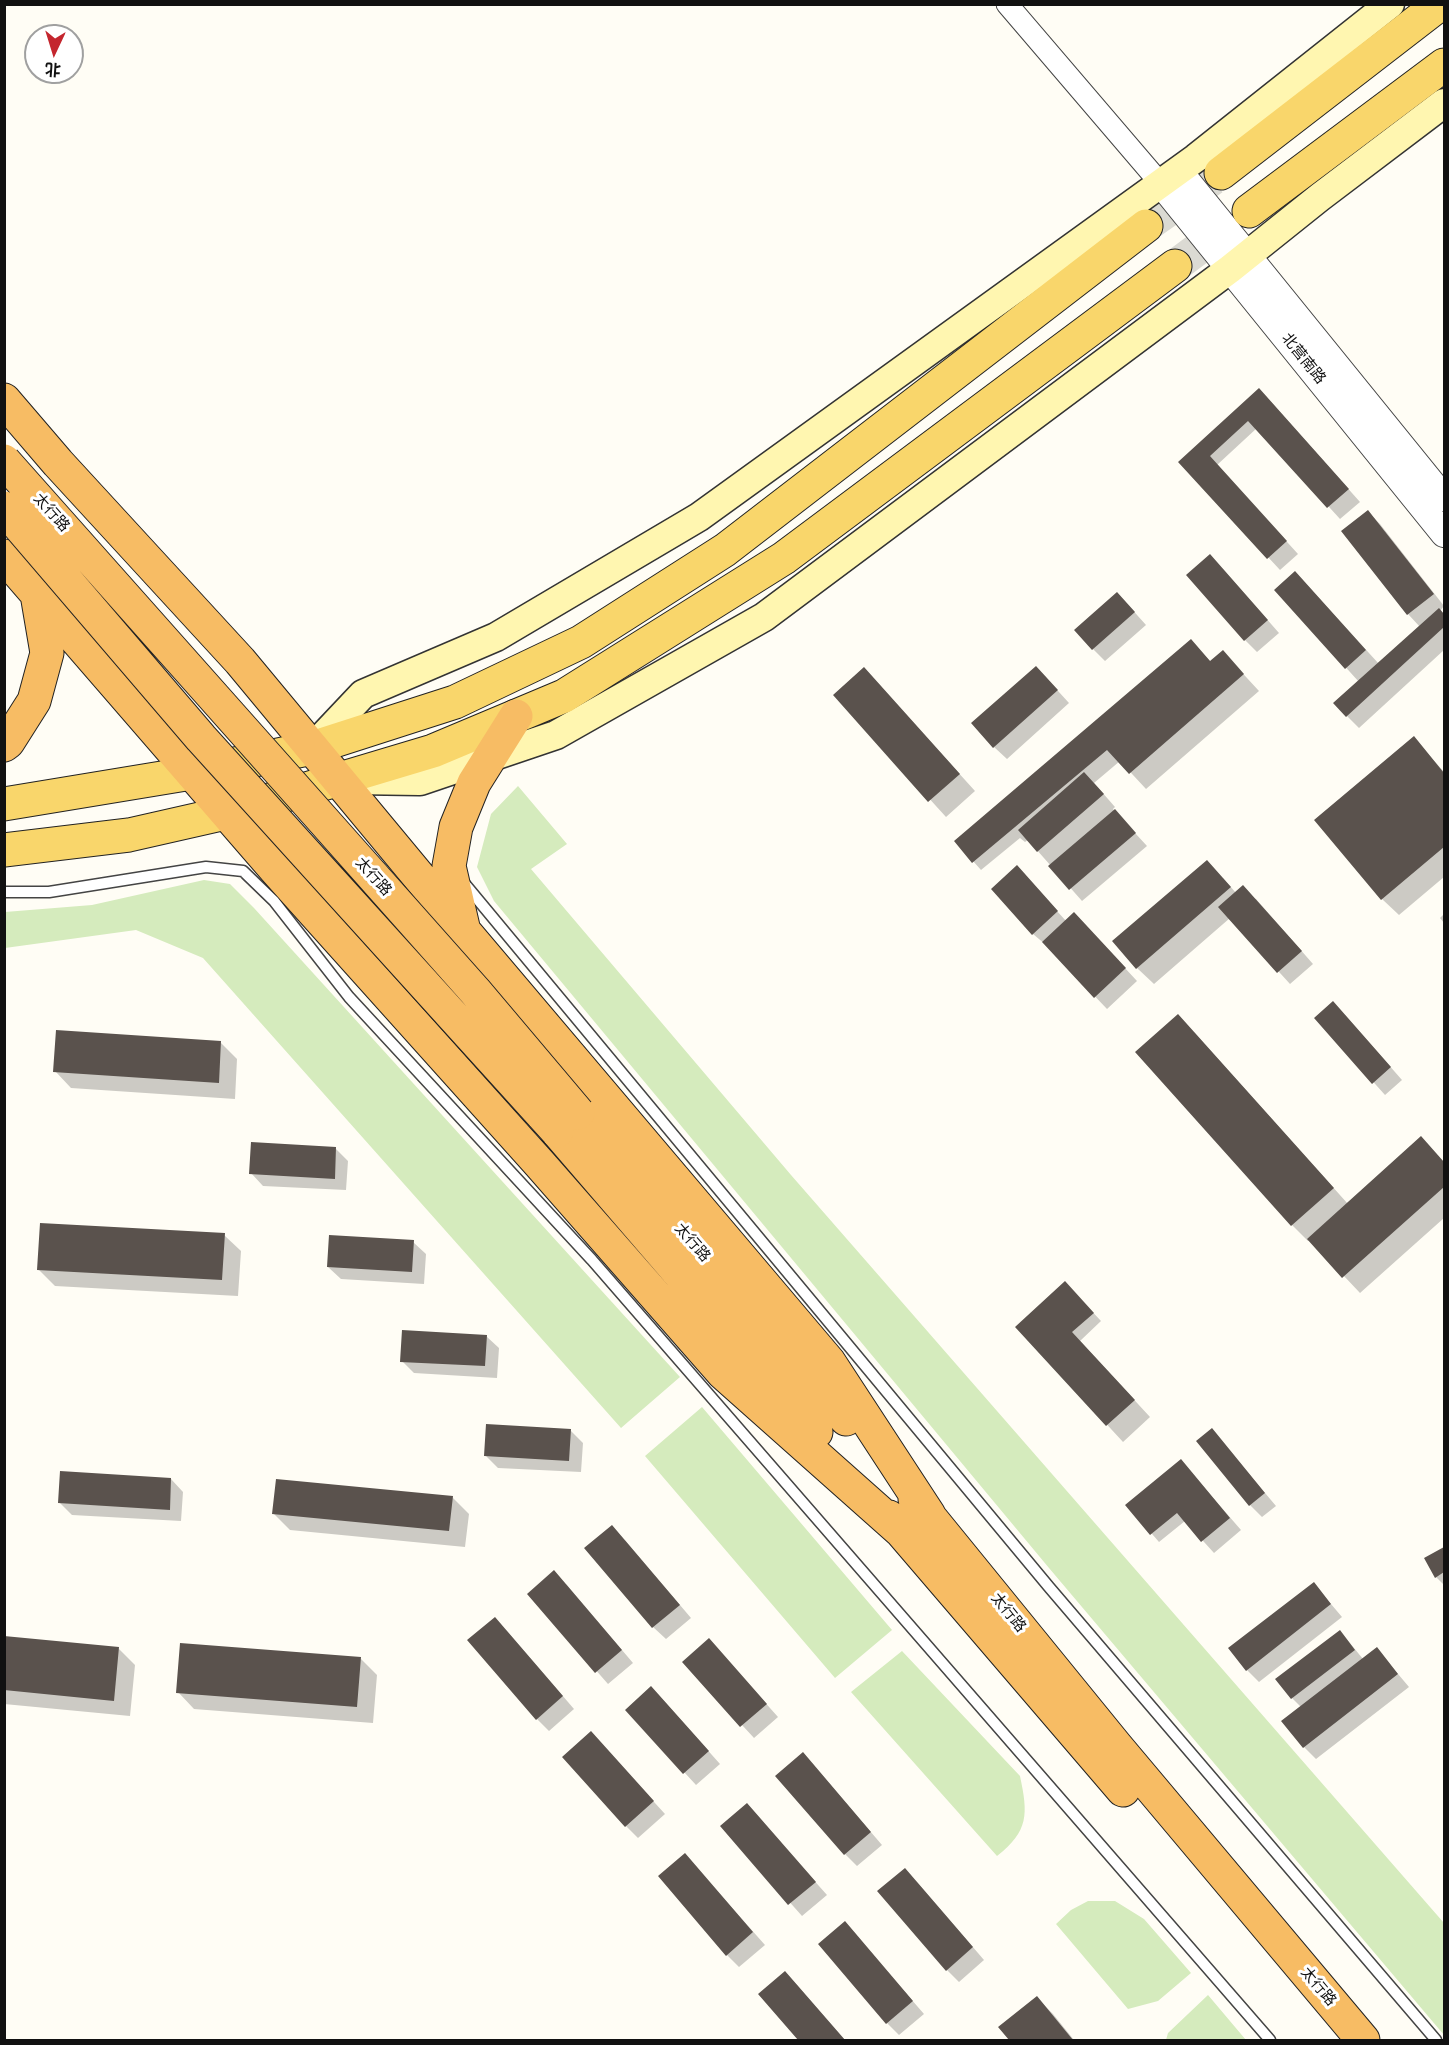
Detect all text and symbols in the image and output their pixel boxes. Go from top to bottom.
north arrow [24,24,84,84]
text: 北 [44,58,62,81]
street label: 北营南路 [1277,330,1329,388]
street label: 太行路 [29,490,73,536]
street label: 太行路 [351,854,395,900]
street label: 太行路 [670,1220,714,1266]
street label: 太行路 [987,1590,1029,1636]
street label: 太行路 [1297,1964,1339,2010]

